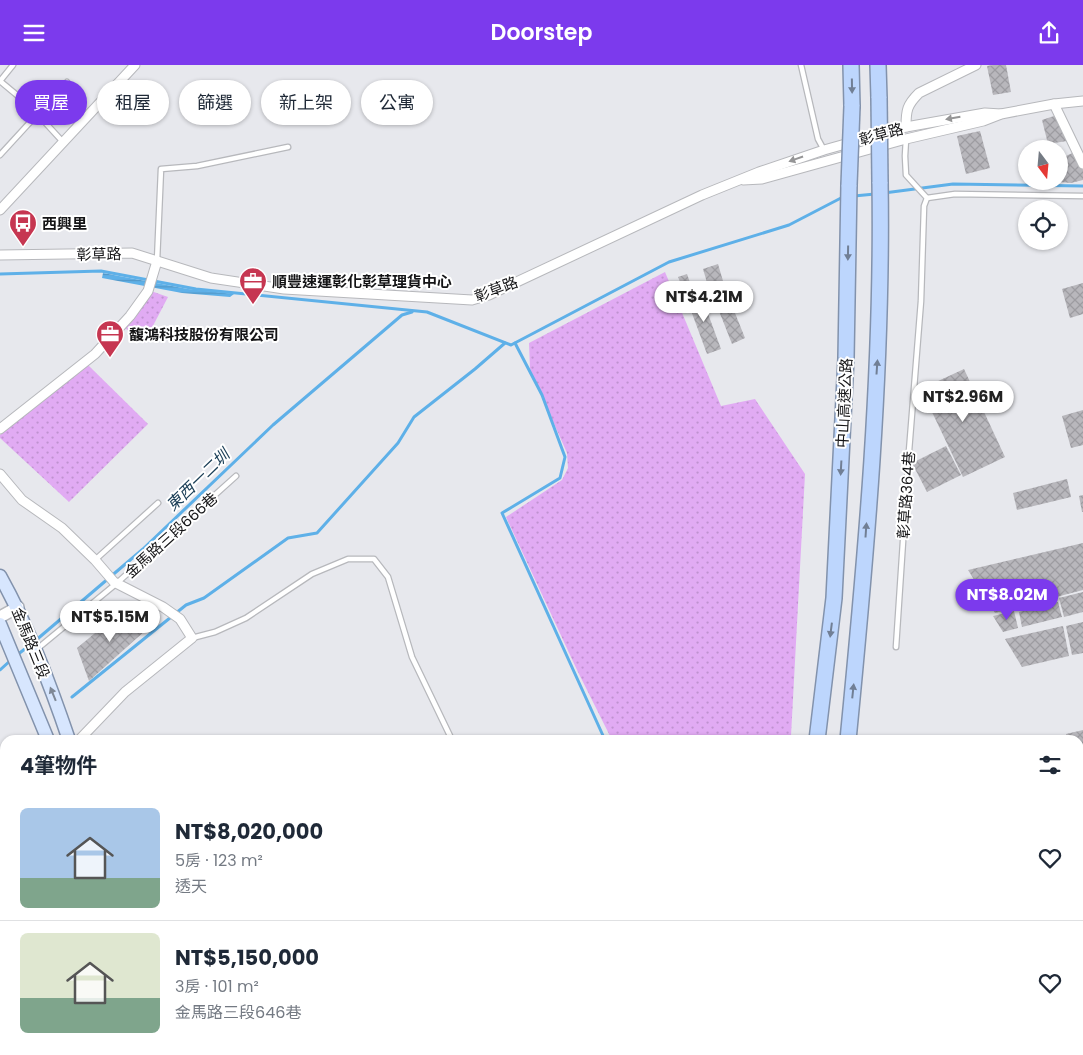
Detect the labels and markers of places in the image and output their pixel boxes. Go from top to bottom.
bus stop icon: 西興里 [8,208,38,247]
place label: 西興里 [42,213,87,234]
office icon: 順豐速運彰化彰草理貨中心 [238,266,268,305]
place label: 順豐速運彰化彰草理貨中心 [272,271,452,292]
pin: NT$4.21M [652,281,756,323]
office icon: 馥鴻科技股份有限公司 [95,319,125,358]
place label: 馥鴻科技股份有限公司 [129,324,279,345]
pin: NT$2.96M [911,381,1015,423]
pin: NT$8.02M [955,579,1059,621]
pin: NT$5.15M [58,601,162,643]

